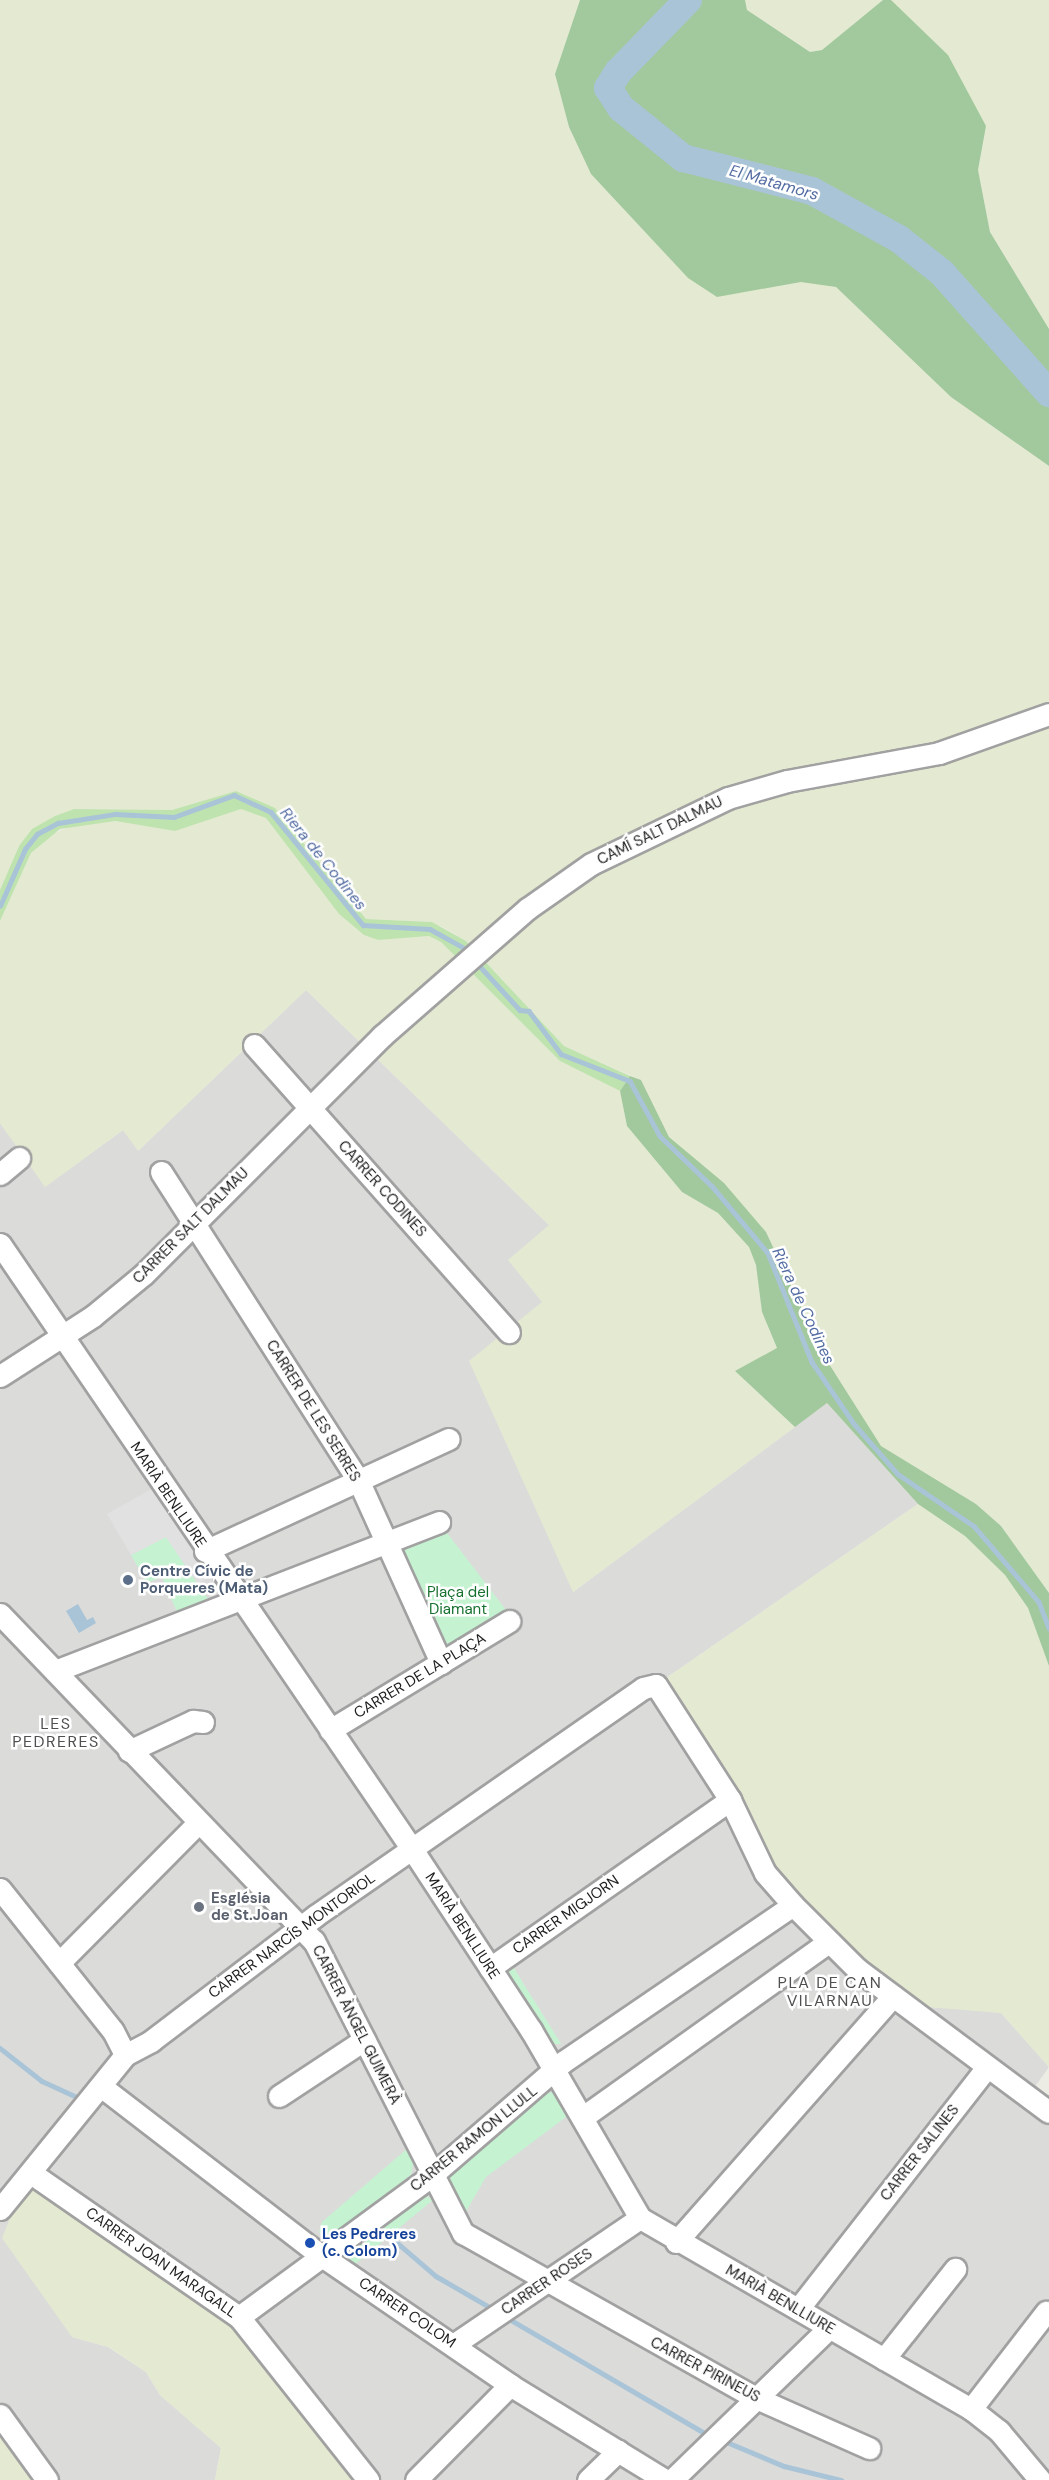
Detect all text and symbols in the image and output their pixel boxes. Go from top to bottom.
water label: El Matamors [727,161,821,205]
street label: CAMÍ SALT DALMAU [594,793,726,869]
water label: Riera de Codines [276,804,370,914]
street label: CARRER CODINES [334,1137,430,1241]
street label: CARRER SALT DALMAU [129,1164,253,1288]
water label: Riera de Codines [768,1245,838,1367]
street label: CARRER DE LES SERRES [262,1337,364,1485]
street label: MARIÀ BENLLIURE [126,1439,210,1551]
place label: Centre Cívic de Porqueres (Mata) [140,1562,268,1597]
marker: Centre Cívic de Porqueres (Mata) [121,1573,135,1587]
park label: Plaça del Diamant [427,1583,489,1618]
street label: CARRER DE LA PLAÇA [351,1629,489,1723]
district label: LES PEDRERES [12,1714,100,1752]
street label: CARRER NARCÍS MONTORIOL [205,1869,379,2003]
street label: MARIÀ BENLLIURE [421,1869,503,1983]
street label: CARRER MIGJORN [509,1872,623,1958]
place label: Església de St.Joan [211,1889,288,1924]
marker: Església de St.Joan [192,1900,206,1914]
street label: CARRER ÀNGEL GUIMERÀ [308,1942,404,2108]
district label: PLA DE CAN VILARNAU [778,1973,882,2011]
street label: CARRER RAMON LLULL [407,2082,541,2196]
street label: CARRER SALINES [877,2101,963,2205]
street label: CARRER JOAN MARAGALL [82,2204,240,2322]
place label: Les Pedreres (c. Colom) [322,2225,416,2260]
marker: Les Pedreres (c. Colom) [303,2236,317,2250]
street label: CARRER ROSES [498,2245,596,2319]
street label: MARIÀ BENLLIURE [722,2261,838,2339]
street label: CARRER COLOM [355,2274,459,2352]
street label: CARRER PIRINEUS [647,2333,763,2407]

